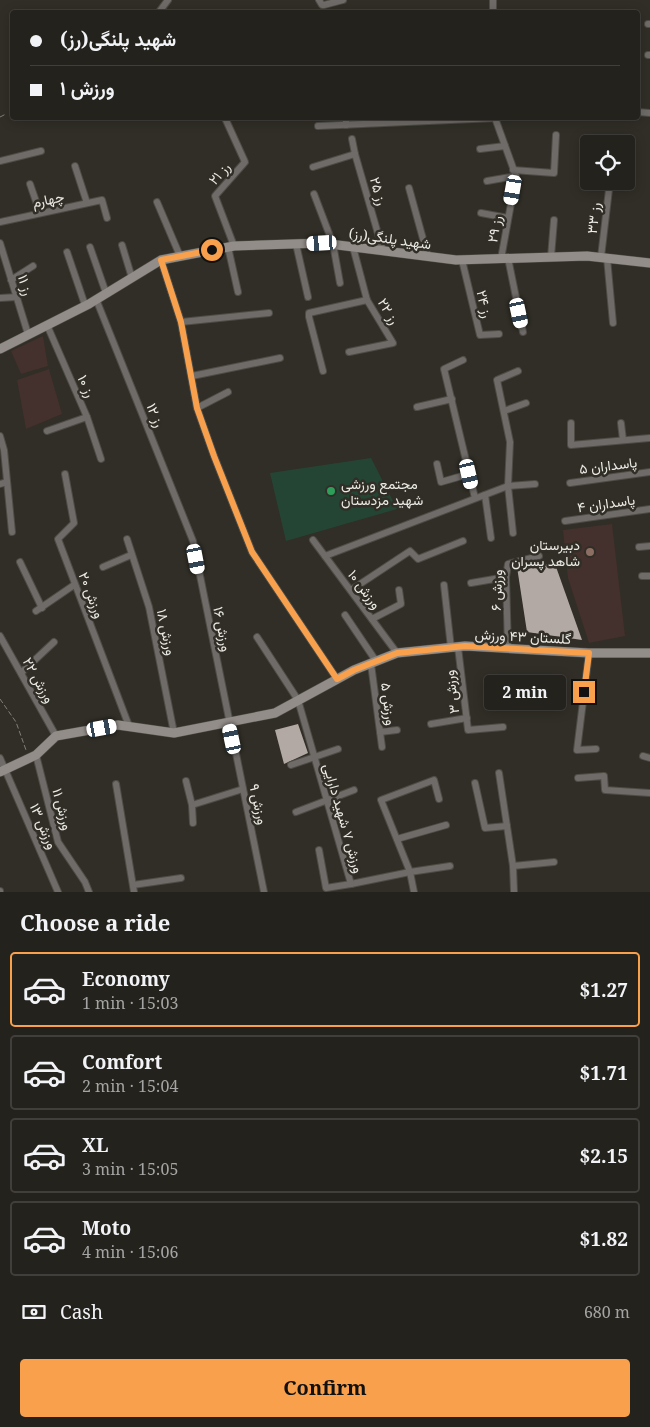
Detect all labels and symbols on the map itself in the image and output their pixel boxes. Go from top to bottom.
street label: رز ۲۱ [204,157,234,188]
car [503,174,522,206]
street label: رز ۲۵ [366,175,392,208]
street label: چهارم [30,186,66,213]
street label: رز ۳۳ [582,201,604,235]
street label: رز ۲۹ [482,214,506,244]
street label: شهید پلنگی(رز) [347,223,432,254]
car [306,235,337,251]
route start [201,239,223,261]
street label: رز ۱۱ [14,272,38,298]
street label: رز ۲۴ [473,288,497,320]
street label: رز ۲۲ [374,294,404,328]
car [508,297,529,329]
street label: رز ۱۰ [74,372,100,401]
street label: رز ۱۲ [143,400,169,430]
street label: پاسداران ۵ [578,452,638,479]
car [458,458,479,490]
place label: مجتمع ورزشی شهید مزدستان [341,474,423,509]
marker: مجتمع ورزشی شهید مزدستان [325,485,337,497]
street label: پاسداران ۴ [576,490,636,517]
place label: دبیرستان شاهد پسران [511,535,580,571]
car [185,543,206,575]
marker: دبیرستان شاهد پسران [584,546,596,558]
street label: ورزش ۱۰ [344,565,386,613]
street label: ورزش ۲۰ [75,569,109,621]
street label: ورزش ۶ [486,569,506,611]
street label: ورزش ۱۶ [209,605,237,653]
street label: ورزش ۱۸ [153,607,181,657]
street label: گلستان ۴۳ ورزش [474,624,572,648]
street label: ورزش ۲۲ [19,654,59,706]
street label: ورزش ۳ [439,669,463,715]
callout: 2 min [484,674,566,710]
route end [573,681,595,703]
street label: ورزش ۵ [377,682,401,726]
car [85,718,118,738]
car [221,723,242,755]
street label: ورزش ۷ شهید دارایی [319,761,369,875]
street label: ورزش ۹ [245,782,273,826]
street label: ورزش ۱۱ [48,786,78,832]
street label: ورزش ۱۳ [26,800,62,852]

